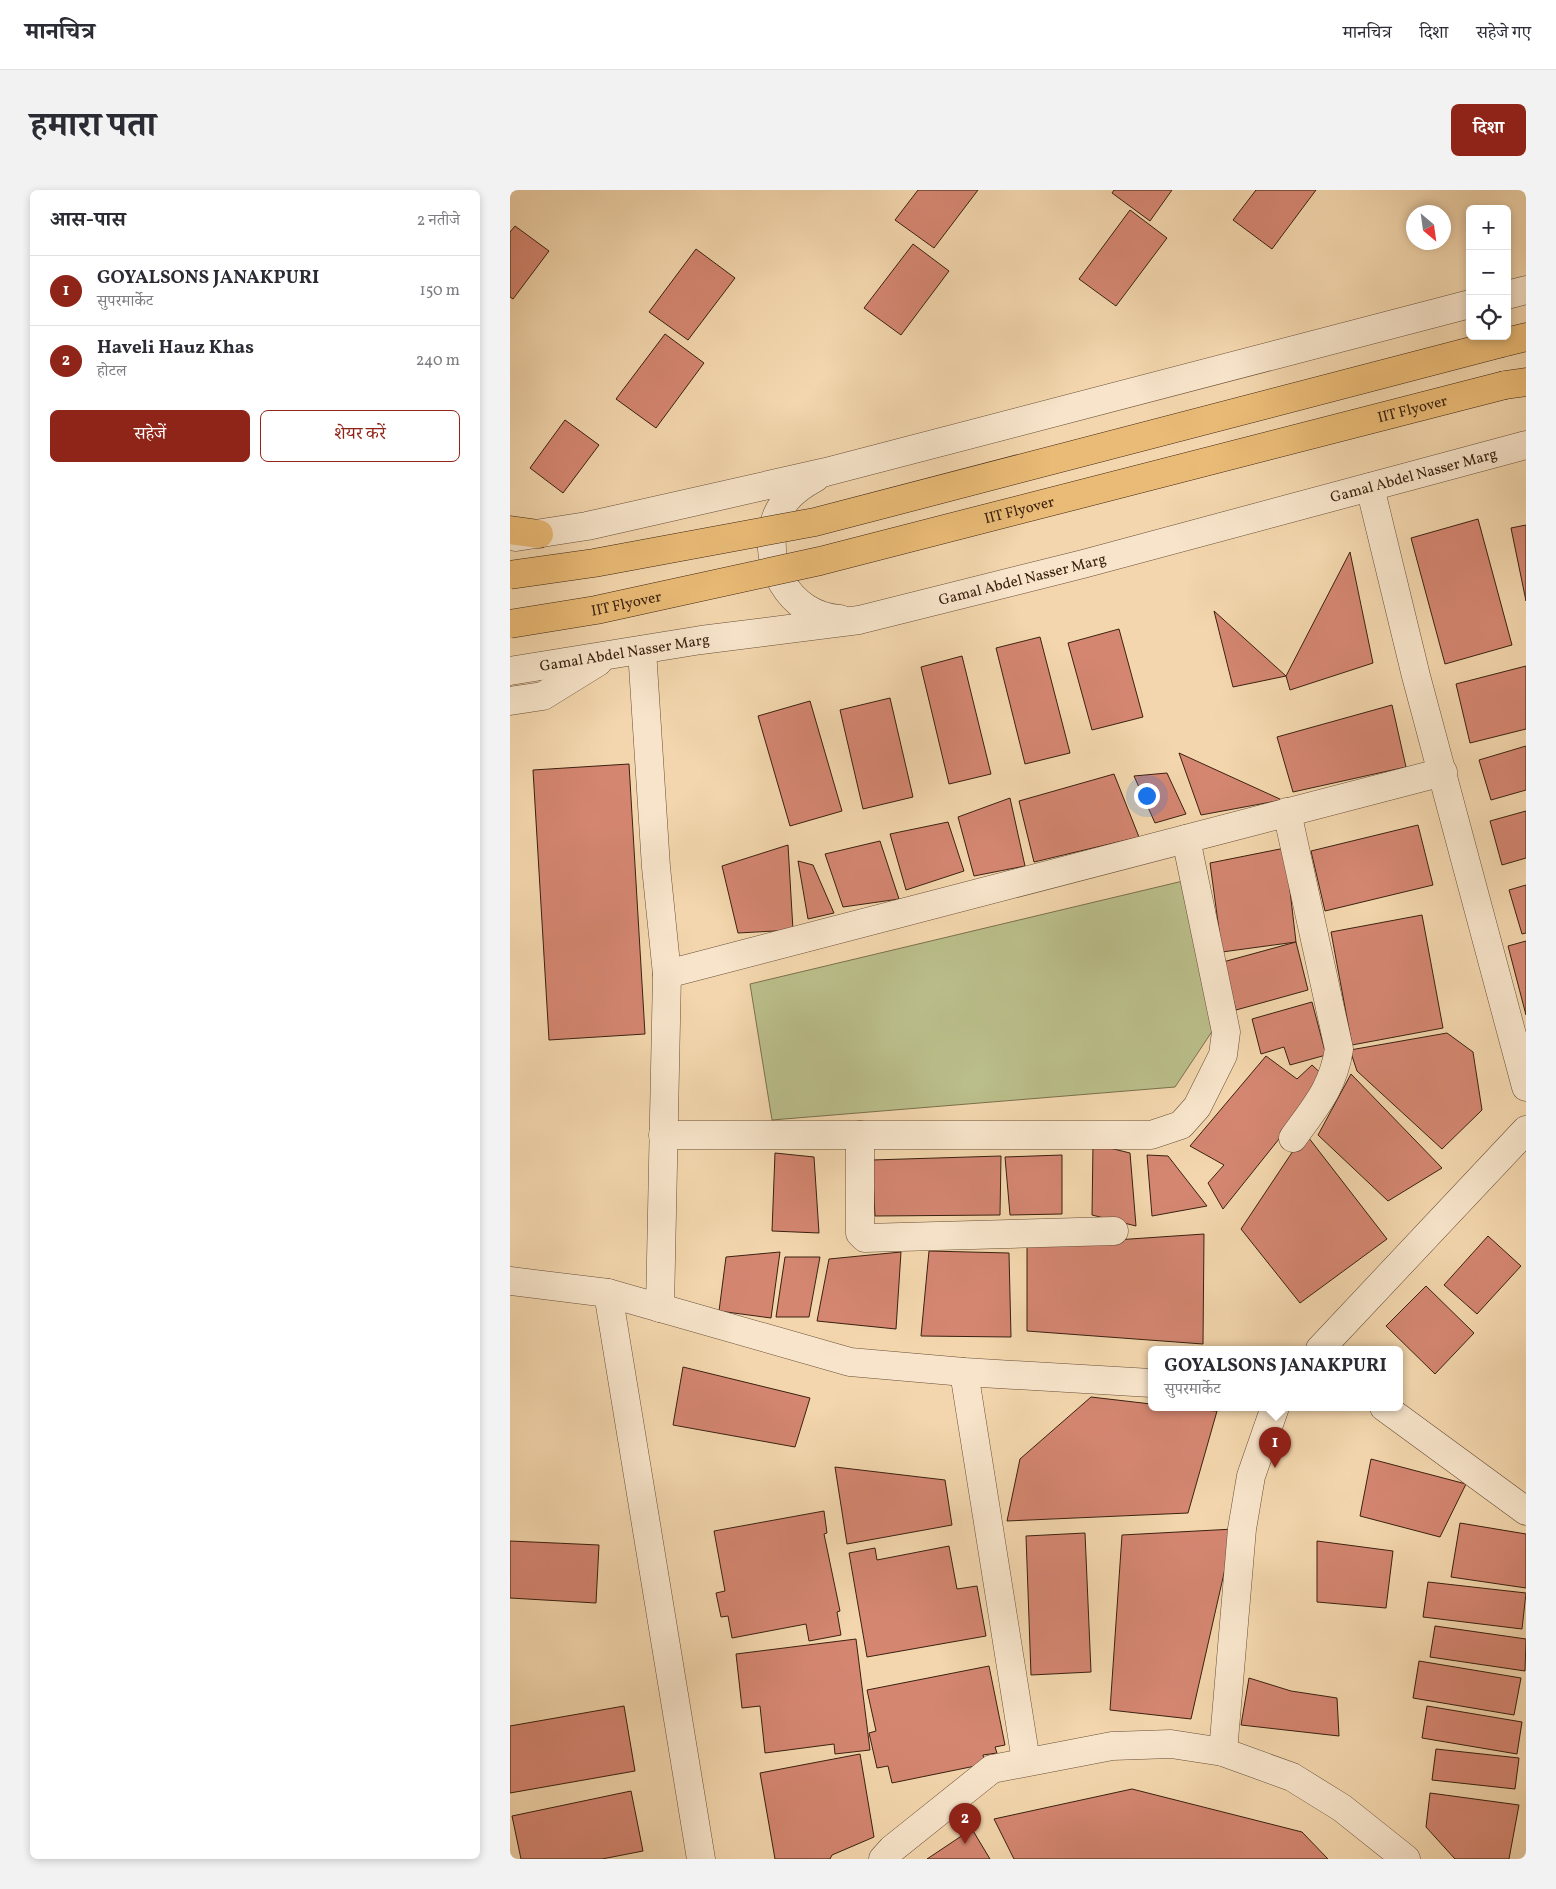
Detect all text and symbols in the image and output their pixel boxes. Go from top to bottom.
text: मानचित्र [25,16,95,50]
text: मानचित्र [1343,21,1392,46]
text: दिशा [1420,21,1448,46]
text: सहेजे गए [1476,21,1531,46]
text: हमारा पता [30,103,156,151]
button: दिशा [1451,104,1526,156]
north arrow [1406,205,1451,250]
map controls [1466,205,1511,340]
button: + [1466,205,1511,250]
text: आस-पास [50,206,126,235]
text: 2 नतीजे [417,210,460,232]
button: − [1466,250,1511,295]
text: GOYALSONS JANAKPURI [97,265,319,291]
text: 1 [63,280,69,302]
text: 150 m [419,280,460,302]
text: सुपरमार्केट [97,291,153,313]
button: locate [1466,295,1511,340]
text: Haveli Hauz Khas [97,335,254,361]
text: 2 [62,350,70,372]
text: 240 m [416,350,460,372]
text: होटल [97,361,126,383]
street label: IIT Flyover [1375,391,1450,429]
button: सहेजें [50,410,250,462]
button: शेयर करें [260,410,460,462]
street label: Gamal Abdel Nasser Marg [1328,444,1500,509]
street label: IIT Flyover [982,492,1057,530]
street label: Gamal Abdel Nasser Marg [937,549,1109,612]
street label: IIT Flyover [590,587,664,623]
street label: Gamal Abdel Nasser Marg [538,630,711,678]
your location [1134,783,1160,809]
popup [1148,1346,1403,1411]
text: GOYALSONS JANAKPURI [1164,1353,1387,1379]
text: सुपरमार्केट [1164,1379,1221,1401]
pin: 1 [1259,1427,1291,1468]
pin: 2 [949,1803,981,1844]

